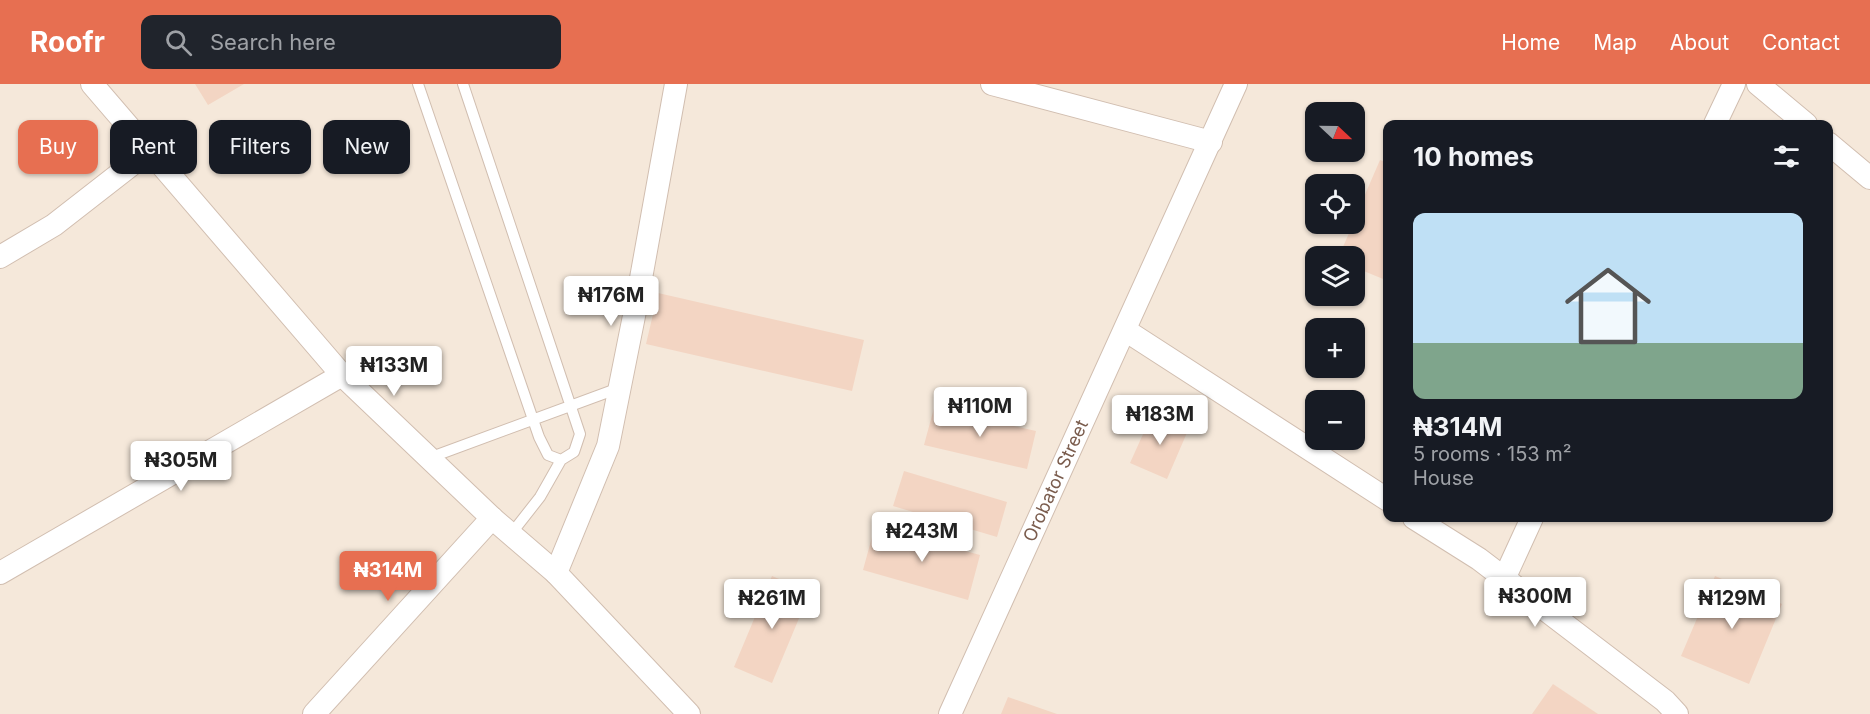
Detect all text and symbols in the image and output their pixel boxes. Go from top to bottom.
search box [141,15,561,69]
text: Roofr [30,25,105,59]
icon: search [162,26,195,59]
text: Search here [210,29,336,55]
text: Home [1501,30,1560,55]
text: Map [1593,30,1637,55]
text: About [1670,30,1729,55]
text: Contact [1762,30,1840,55]
north arrow [1305,102,1365,162]
map controls [1305,102,1365,450]
chip: Buy [18,120,98,174]
chip: Rent [110,120,197,174]
chip: Filters [209,120,311,174]
chip: New [323,120,410,174]
icon: filters [1770,140,1803,173]
text: 10 homes [1413,141,1534,172]
button: locate [1305,174,1365,234]
button: layers [1305,246,1365,306]
icon: home [1554,252,1662,360]
pin: ₦176M [569,276,653,327]
text: ₦176M [578,283,644,307]
button: + [1305,318,1365,378]
pin: ₦133M [352,346,436,397]
text: ₦133M [360,353,428,377]
pin: ₦110M [938,387,1022,438]
button: − [1305,390,1365,450]
text: ₦110M [948,394,1012,418]
pin: ₦183M [1118,395,1202,446]
text: ₦183M [1126,402,1194,426]
text: ₦314M [1413,411,1503,442]
street label: Orobator Street [1019,416,1092,545]
pin: ₦305M [139,441,223,492]
text: 5 rooms · 153 m² [1413,442,1572,466]
text: ₦305M [145,448,217,472]
text: House [1413,466,1474,490]
pin: ₦243M [880,512,964,563]
text: ₦243M [886,519,958,543]
pin: ₦314M [346,551,430,602]
text: ₦314M [354,558,422,582]
pin: ₦300M [1493,577,1577,628]
pin: ₦261M [730,579,814,630]
pin: ₦129M [1690,579,1774,630]
text: ₦300M [1498,584,1572,608]
text: ₦261M [738,586,806,610]
text: ₦129M [1698,586,1766,610]

